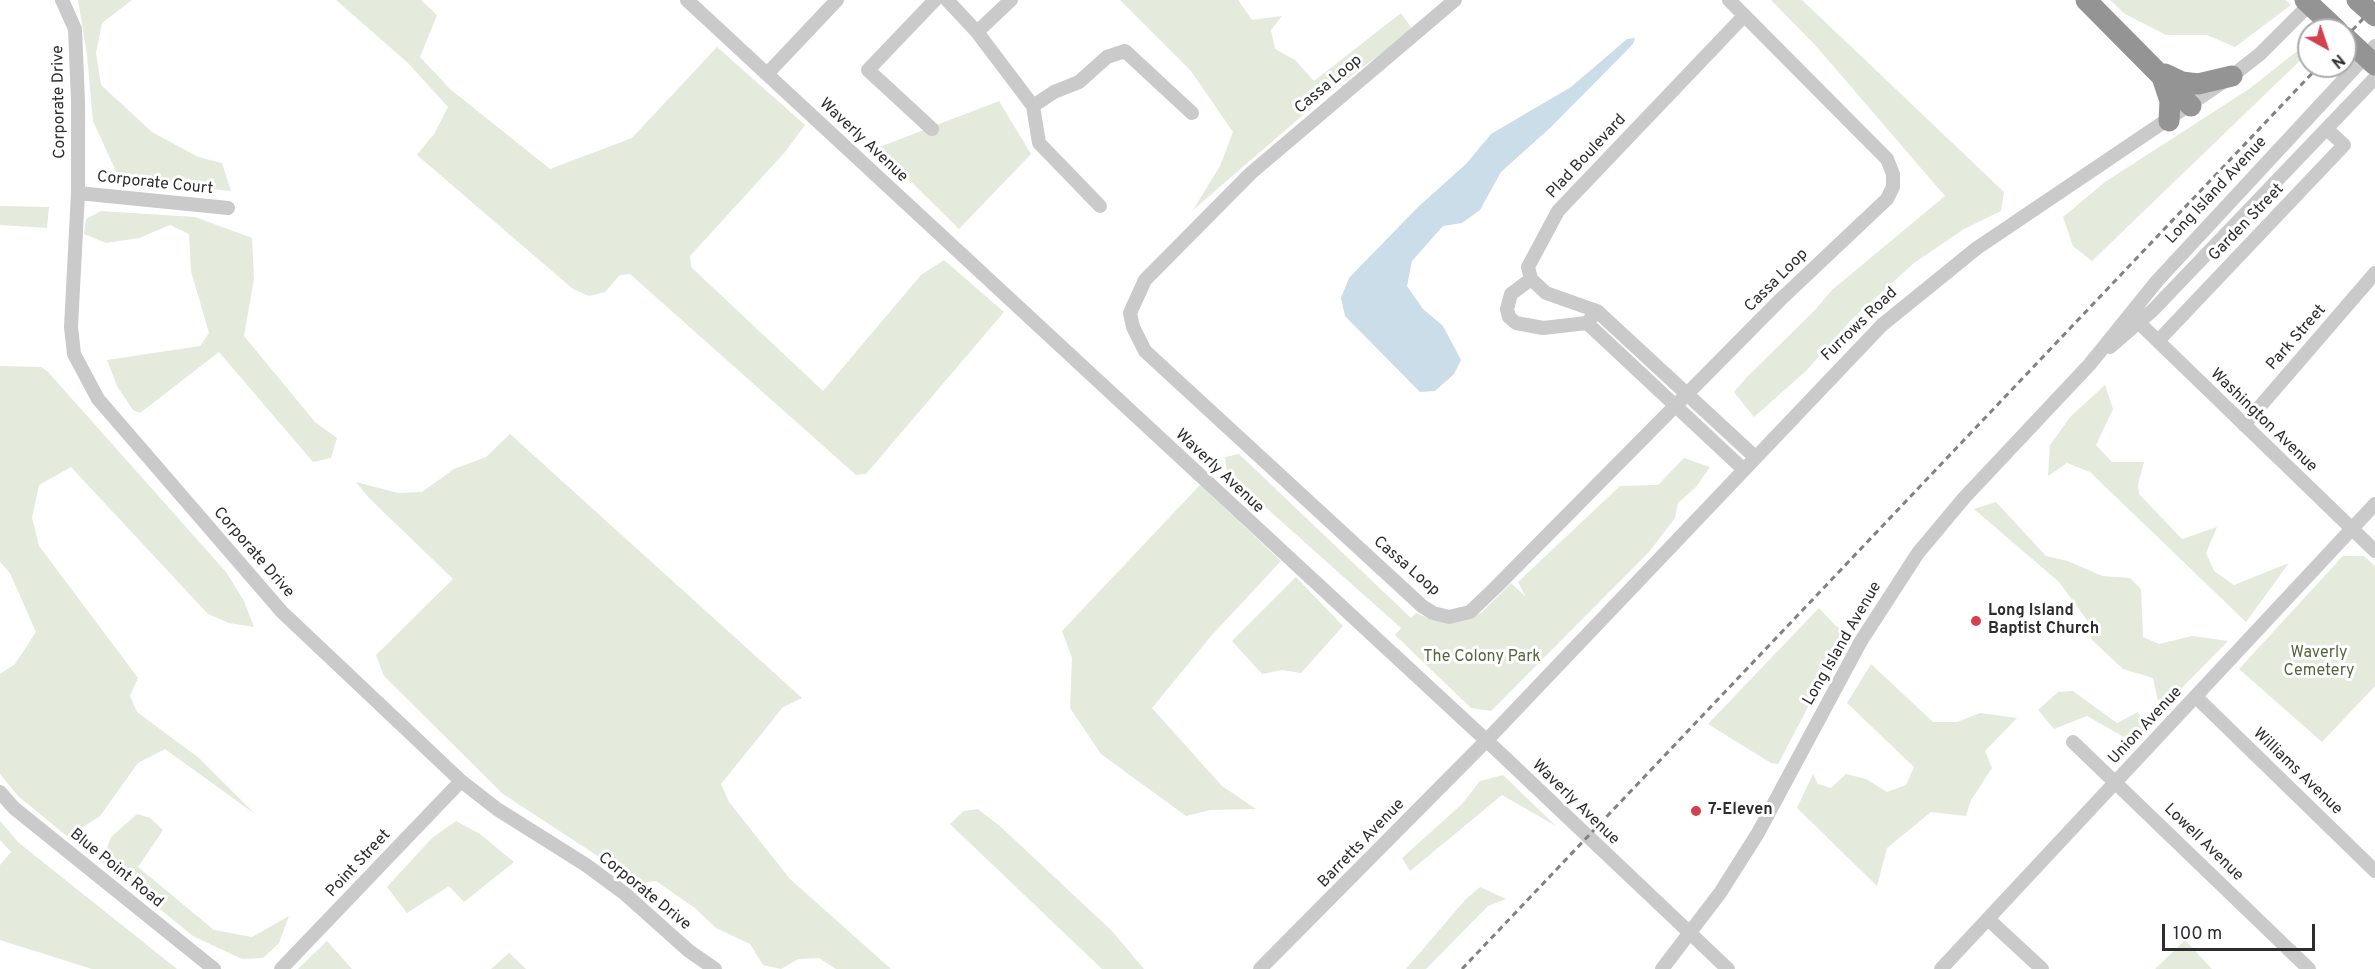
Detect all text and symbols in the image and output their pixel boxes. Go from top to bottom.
north arrow [2297,18,2357,78]
street label: Corporate Drive [49,45,71,159]
text: N [2326,49,2348,72]
street label: Cassa Loop [1291,51,1367,119]
street label: Waverly Avenue [815,95,911,187]
street label: Plad Boulevard [1543,111,1631,203]
street label: Long Island Avenue [2162,133,2272,249]
street label: Corporate Court [96,168,214,200]
street label: Garden Street [2205,180,2289,266]
street label: Cassa Loop [1741,245,1813,317]
street label: Furrows Road [1818,284,1902,366]
street label: Park Street [2263,301,2331,375]
street label: Washington Avenue [2206,365,2320,477]
street label: Waverly Avenue [1171,426,1267,518]
street label: Corporate Drive [208,504,298,602]
street label: Cassa Loop [1369,533,1443,601]
street label: Long Island Avenue [1800,579,1886,709]
place label: Long Island Baptist Church [1988,602,2099,640]
marker: Long Island Baptist Church [1969,614,1983,628]
park label: Waverly Cemetery [2284,644,2354,682]
park label: The Colony Park [1423,648,1541,668]
street label: Union Avenue [2105,683,2187,769]
street label: Williams Avenue [2248,724,2346,820]
street label: Waverly Avenue [1527,756,1623,850]
street label: Barretts Avenue [1315,796,1409,892]
street label: Lowell Avenue [2159,800,2247,886]
place label: 7-Eleven [1708,801,1773,821]
marker: 7-Eleven [1689,804,1703,818]
street label: Blue Point Road [65,825,167,913]
street label: Point Street [323,826,395,902]
street label: Corporate Drive [594,849,694,935]
scale bar [2165,912,2318,950]
text: 100 m [2173,923,2222,946]

